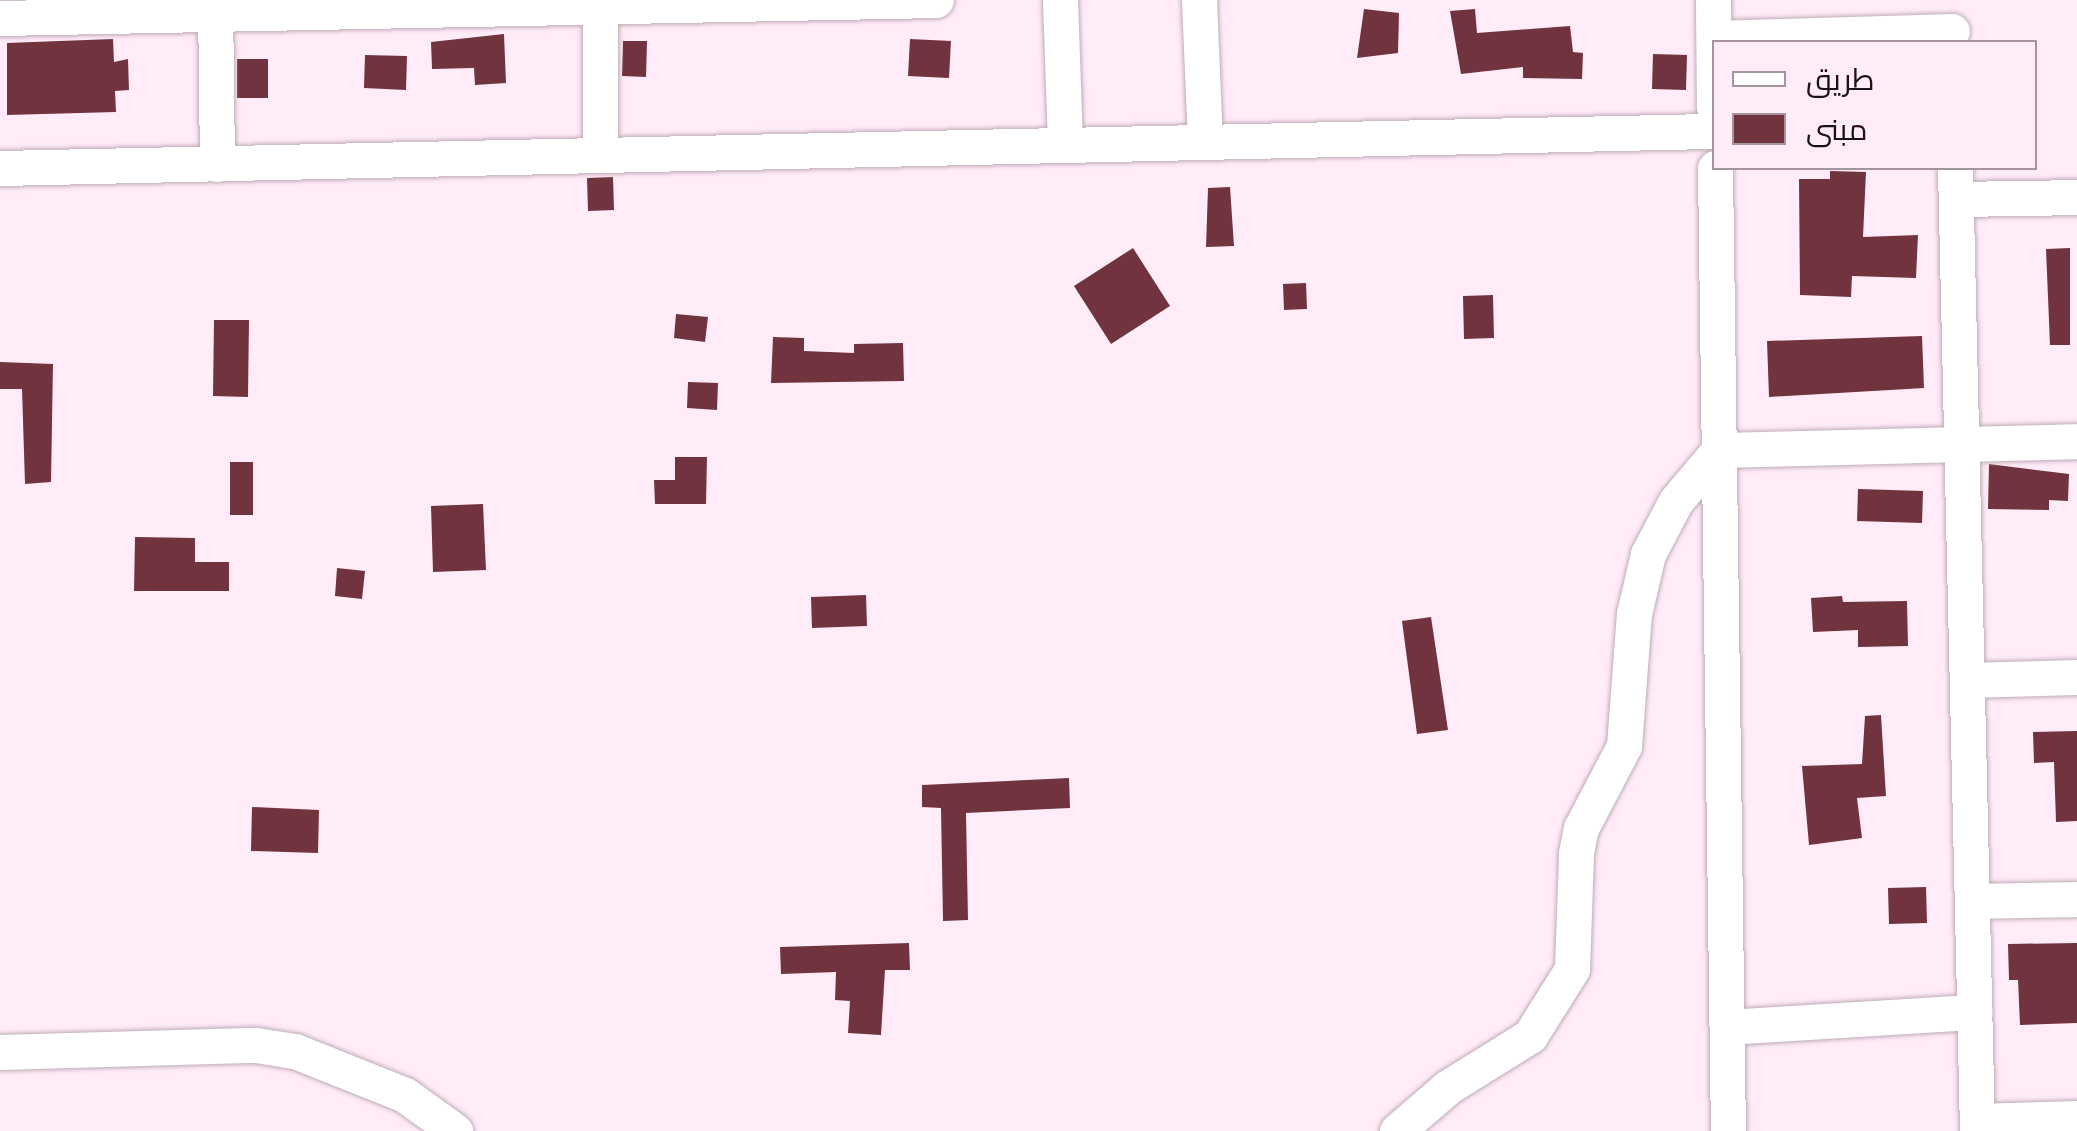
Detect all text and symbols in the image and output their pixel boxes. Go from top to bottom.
legend [1712,40,2037,170]
text: طريق [1806,60,1875,99]
text: مبنى [1806,110,1867,149]

